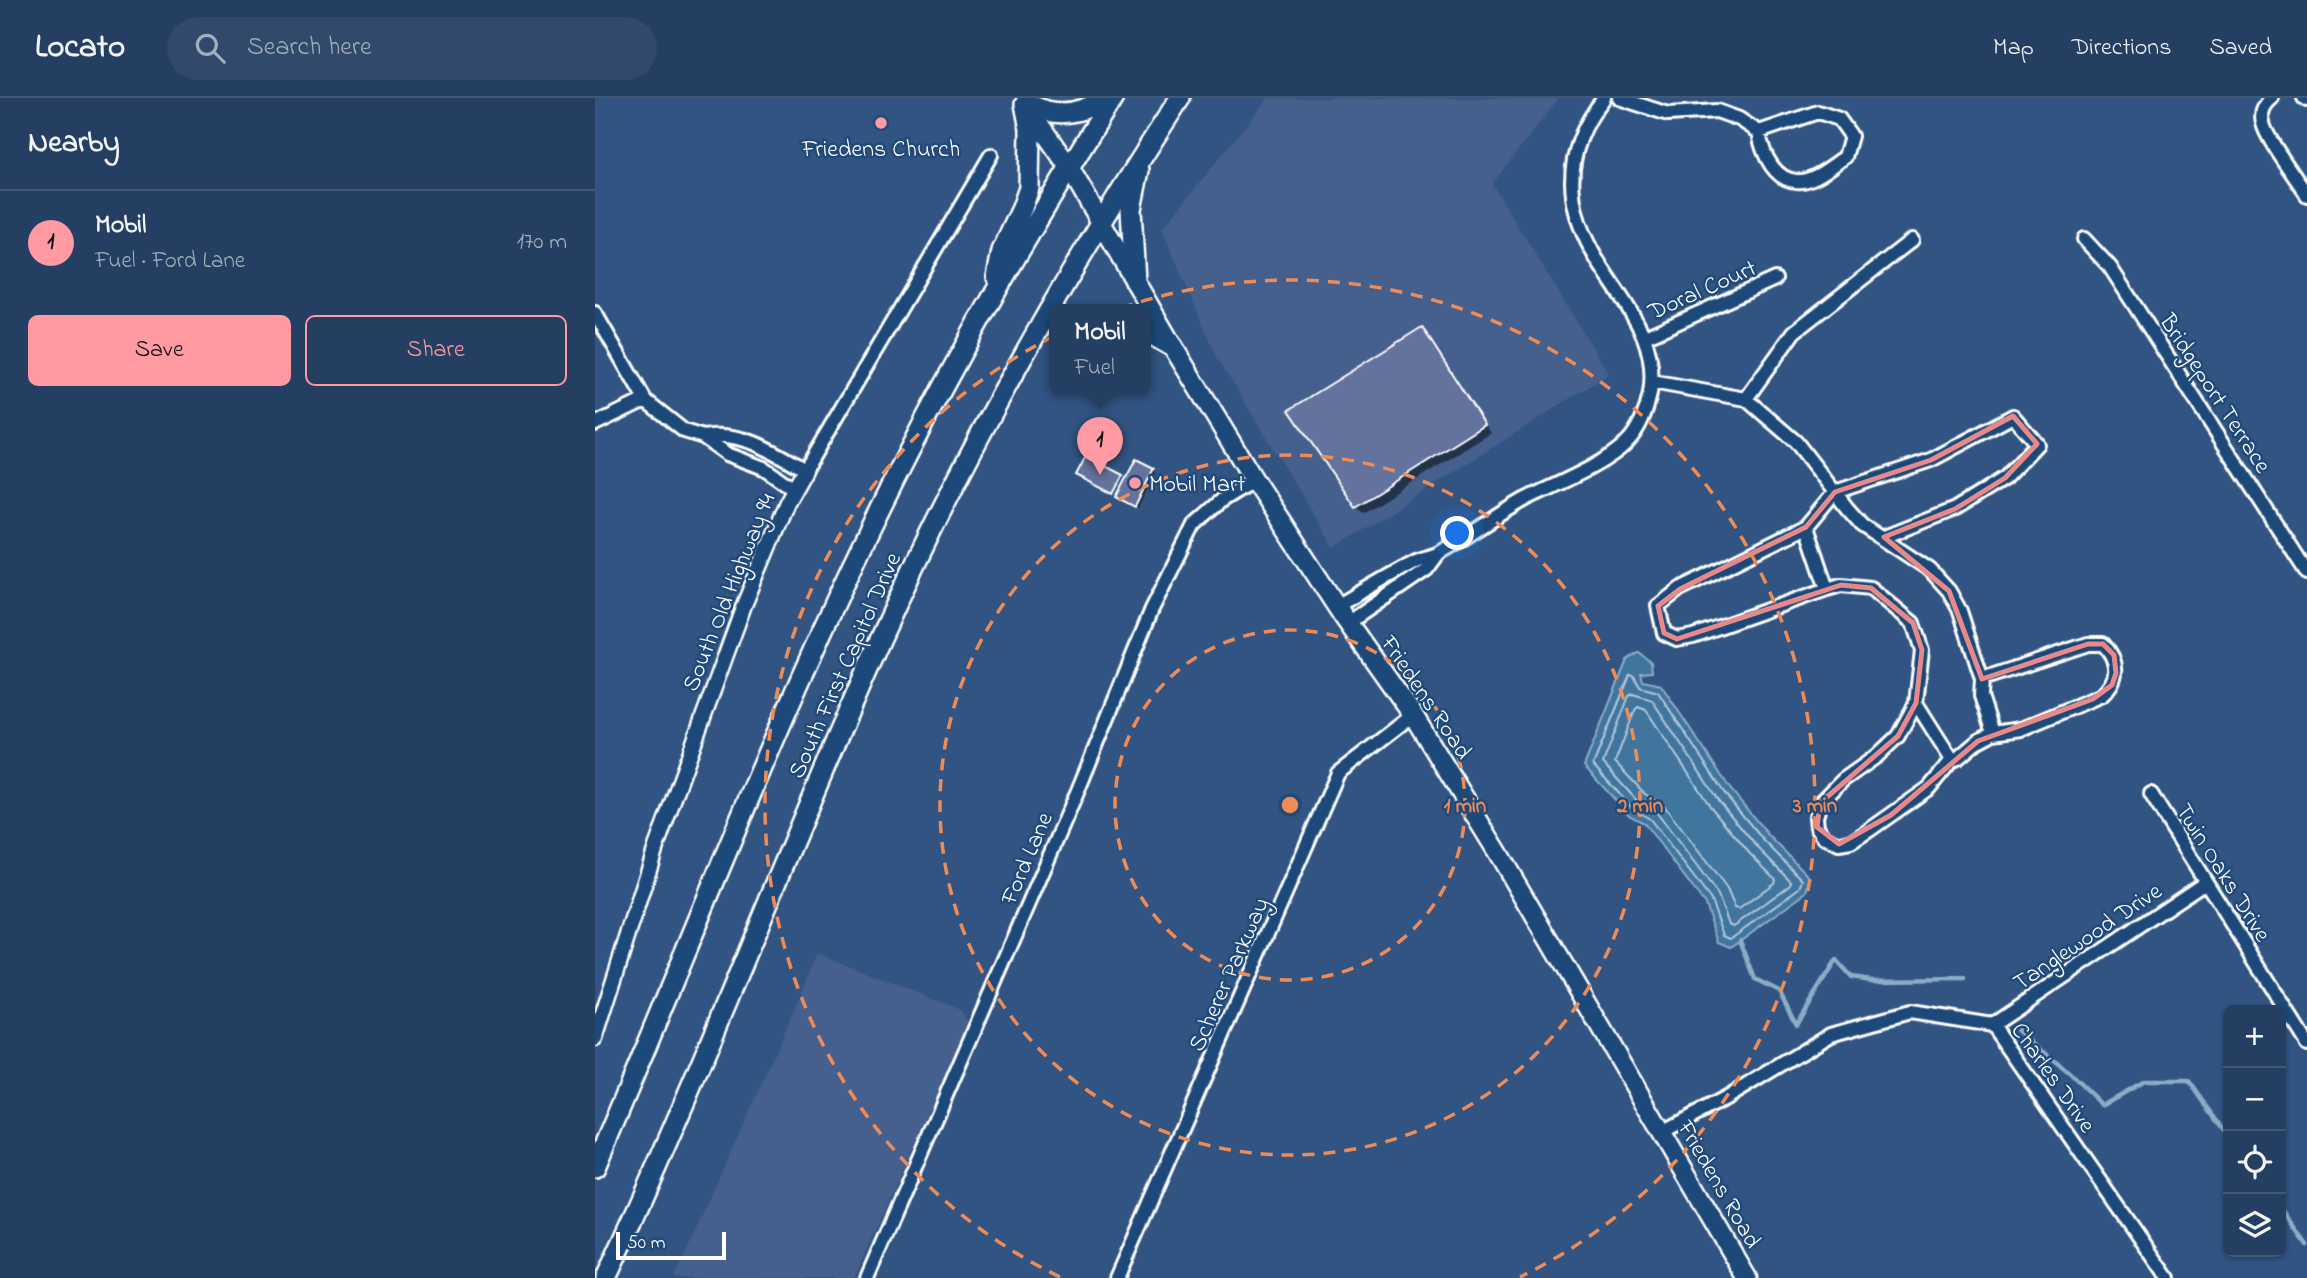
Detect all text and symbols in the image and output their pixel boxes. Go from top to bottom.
search box [167,17,657,80]
text: Locato [35,24,125,72]
icon: search [191,29,229,67]
text: Search here [247,29,372,67]
text: Map [1993,31,2034,66]
text: Directions [2072,31,2171,66]
text: Saved [2209,31,2272,66]
marker: Friedens Church [873,115,889,131]
text: Nearby [28,122,120,166]
place label: Friedens Church [801,133,960,168]
text: Mobil [95,207,146,245]
text: 1 [47,226,55,259]
text: 170 m [517,226,567,259]
text: Fuel · Ford Lane [95,245,245,278]
street label: Doral Court [1642,252,1763,331]
popup [1049,304,1151,395]
street label: Bridgeport Terrace [2149,307,2279,481]
text: Mobil [1074,314,1126,352]
button: Save [28,315,291,386]
button: Share [305,315,567,386]
text: Fuel [1074,352,1115,385]
pin: 1 [1077,417,1123,475]
place label: Mobil Mart [1149,468,1245,503]
marker: Mobil Mart [1127,475,1143,491]
street label: South Old Highway 94 [675,488,787,698]
your location [1440,516,1474,550]
street label: South First Capitol Drive [781,547,912,785]
street label: Friedens Road [1370,629,1480,768]
text: 1 min [1444,792,1486,822]
text: 2 min [1616,792,1663,822]
text: 3 min [1792,792,1837,822]
centre of rings [1278,793,1302,817]
street label: Twin Oaks Drive [2165,797,2279,950]
street label: Ford Lane [993,807,1063,911]
street label: Tanglewood Drive [2007,875,2170,1001]
street label: Scherer Parkway [1181,892,1281,1058]
map controls [2223,1005,2286,1257]
button: + [2223,1005,2286,1068]
street label: Charles Drive [2001,1016,2103,1141]
button: − [2223,1068,2286,1131]
street label: Friedens Road [1667,1114,1769,1256]
button: locate [2223,1131,2286,1194]
button: layers [2223,1194,2286,1257]
scale bar [616,1229,726,1261]
text: 50 m [627,1230,666,1257]

